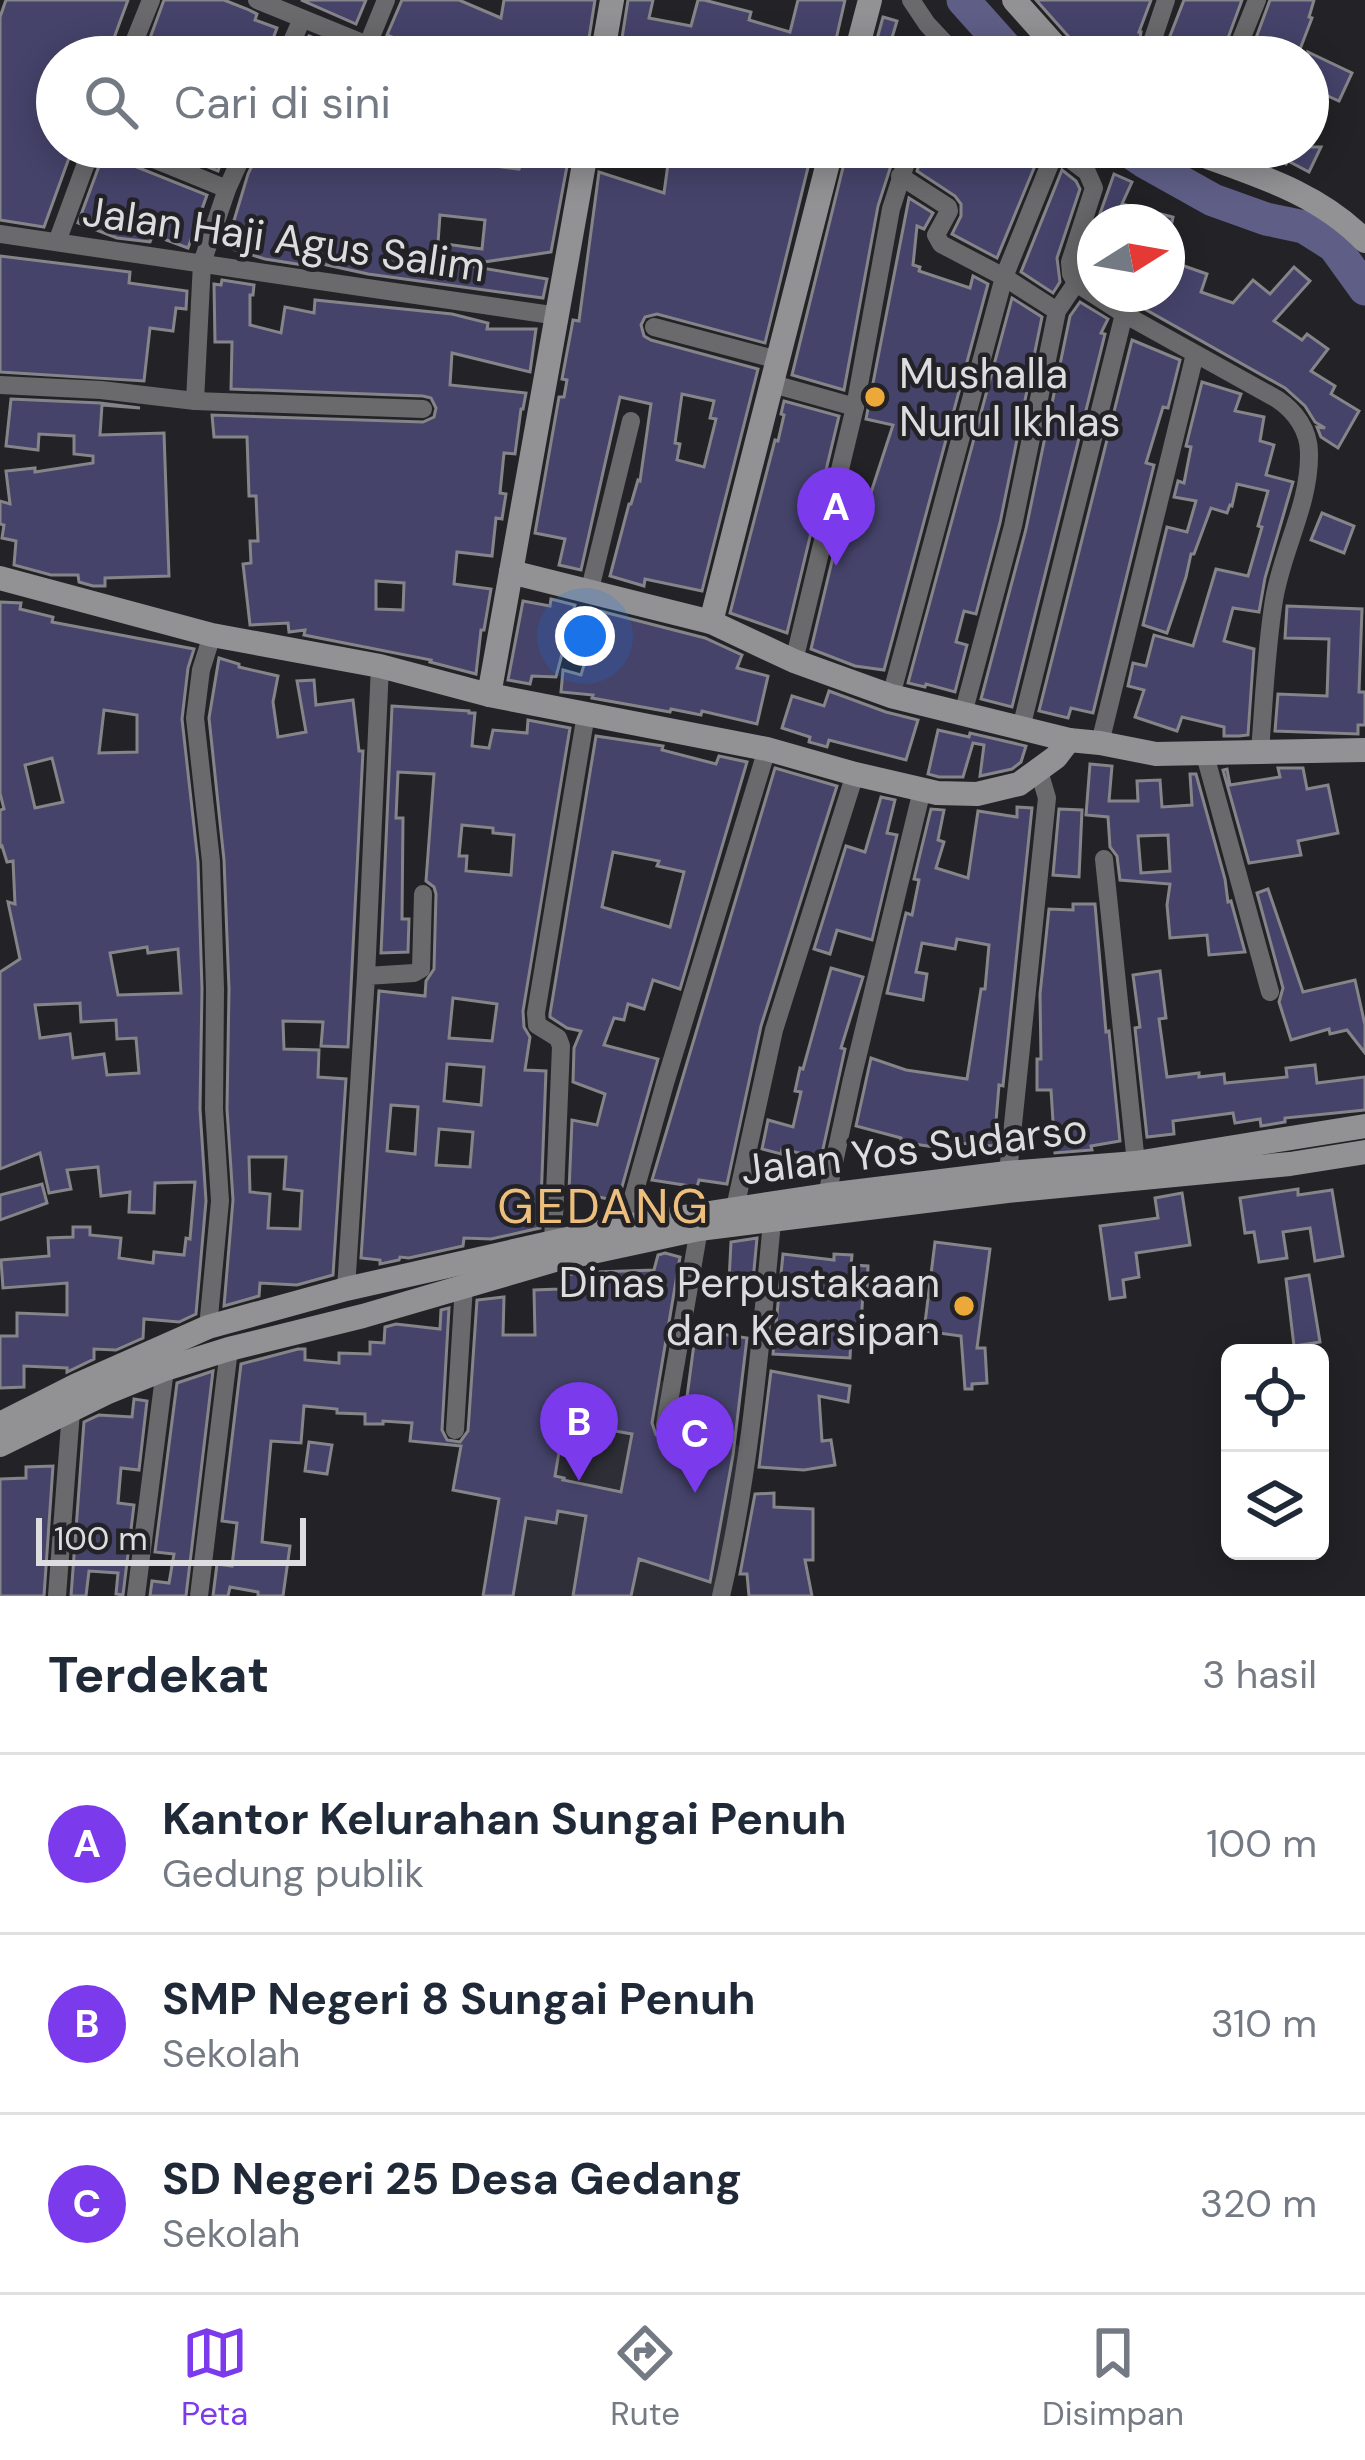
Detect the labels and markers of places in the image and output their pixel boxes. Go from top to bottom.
place label: Mushalla Nurul Ikhlas [899,346,1121,449]
marker: Mushalla Nurul Ikhlas [862,384,888,410]
pin: A [797,467,875,566]
place label: Dinas Perpustakaan dan Kearsipan [559,1255,940,1358]
marker: Dinas Perpustakaan dan Kearsipan [951,1293,977,1319]
pin: B [540,1382,618,1481]
pin: C [656,1394,734,1493]

